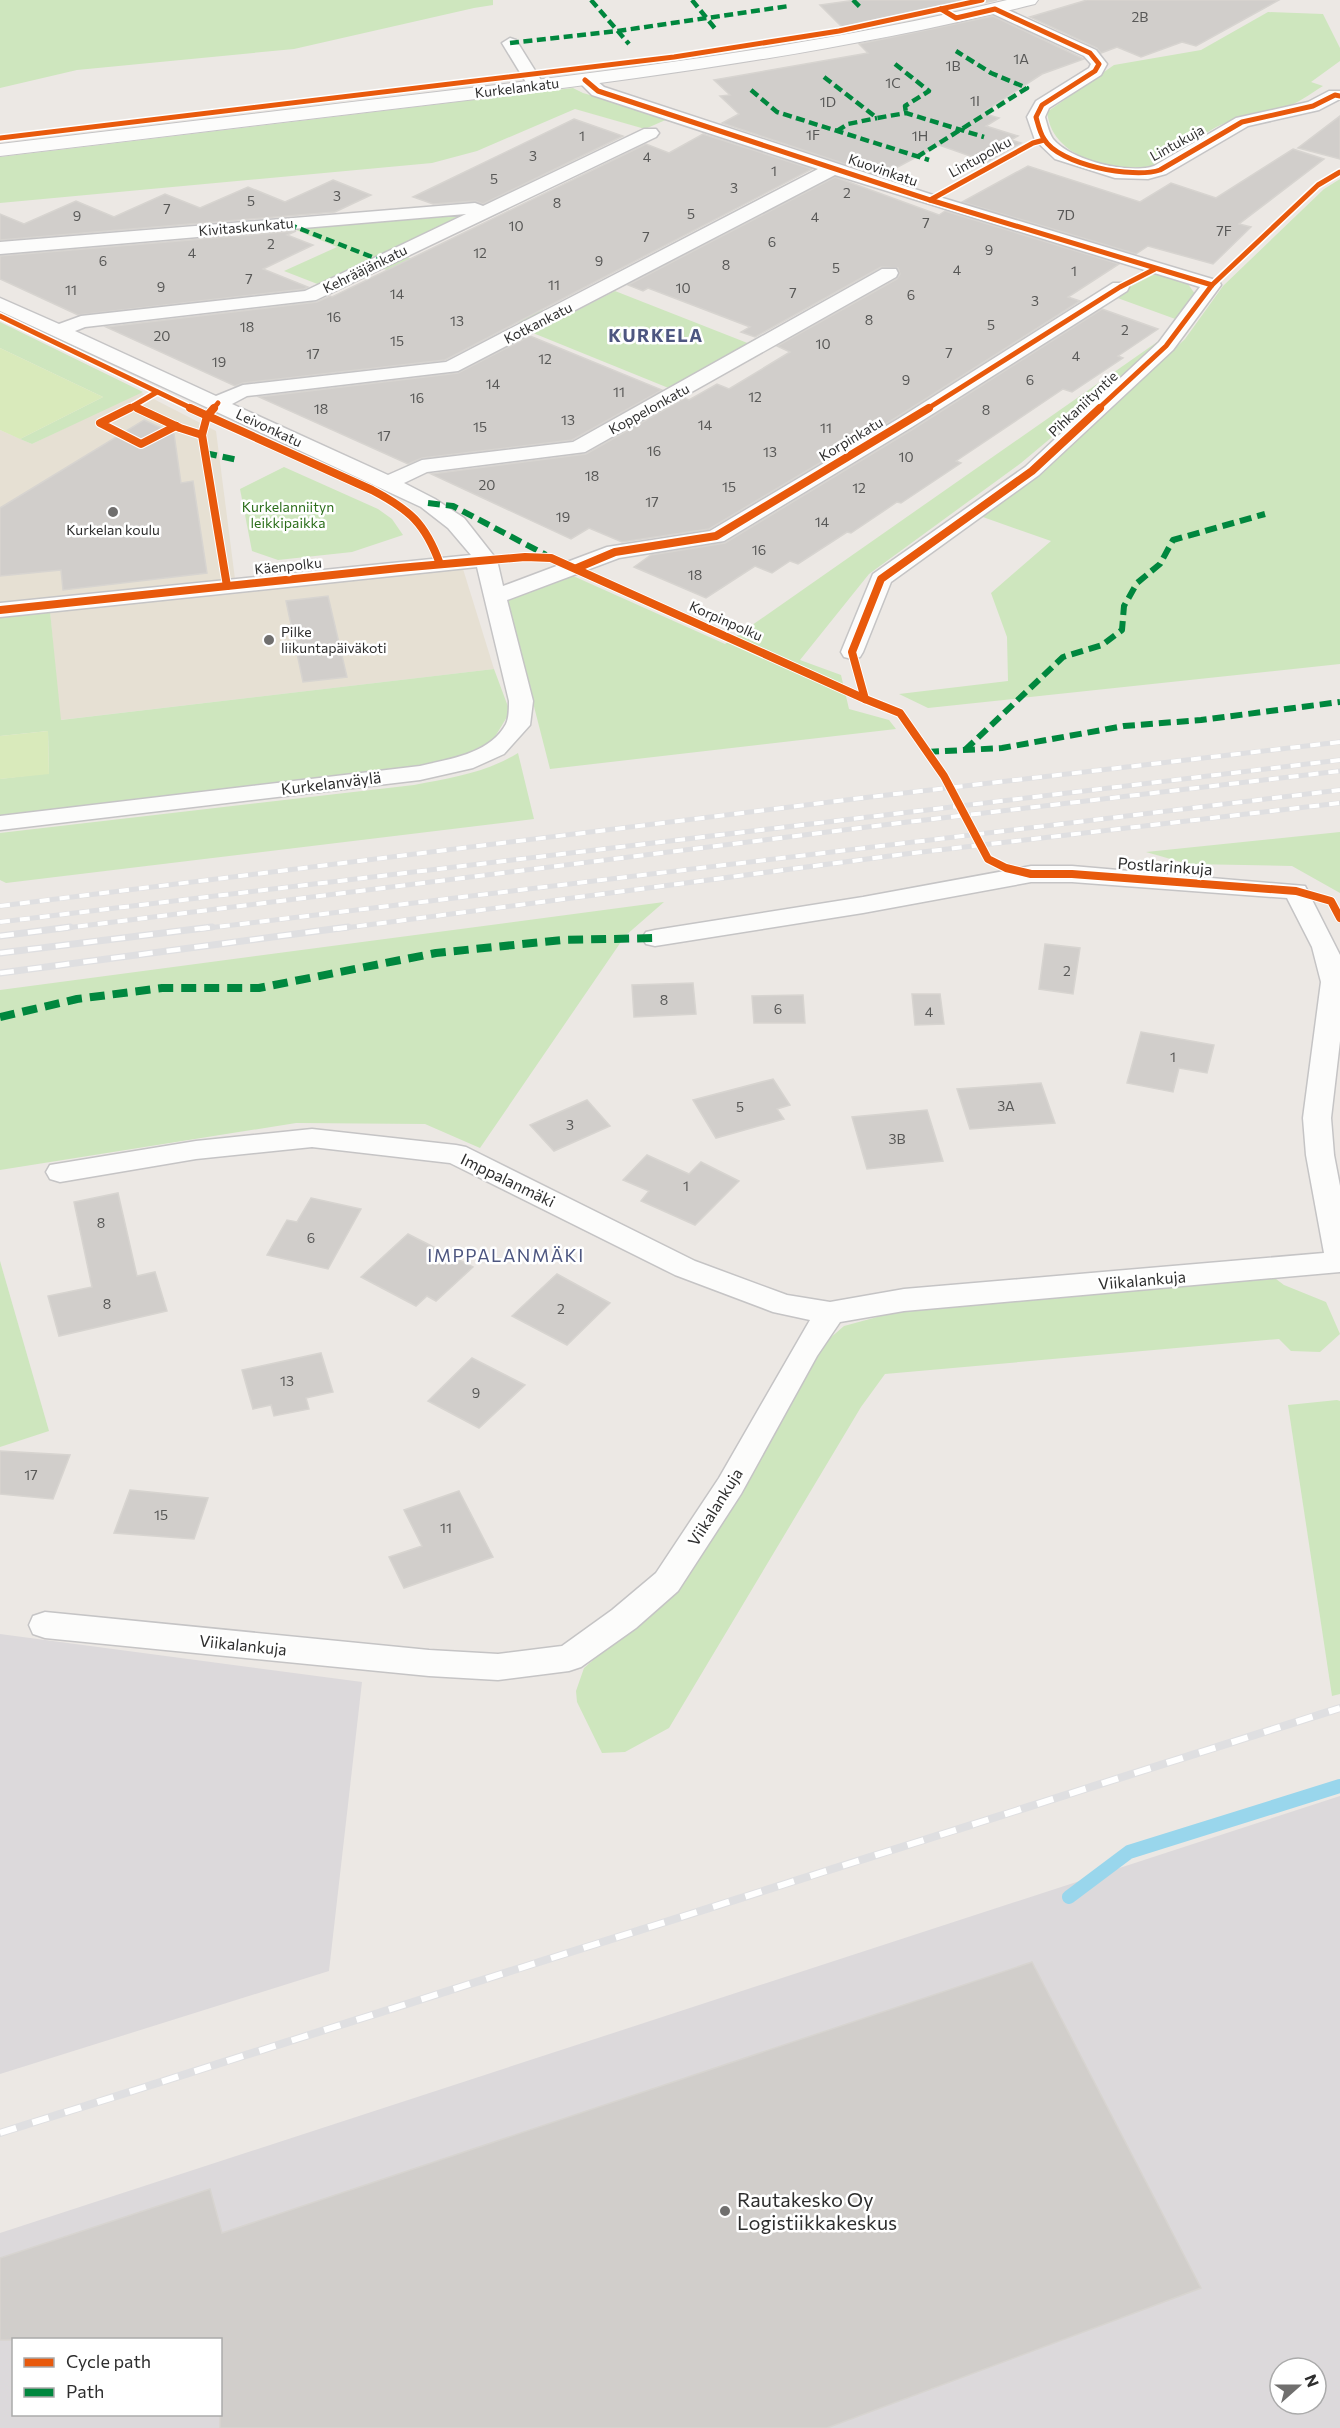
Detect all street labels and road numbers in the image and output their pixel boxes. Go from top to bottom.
street label: Kurkelankatu [474,74,560,101]
street label: Lintukuja [1147,121,1207,164]
street label: Lintupolku [946,132,1014,181]
street label: Kuovinkatu [846,150,920,189]
street label: Kivitaskunkatu [198,214,294,239]
street label: Kehrääjänkatu [320,241,410,296]
street label: Kotkankatu [501,298,575,347]
street label: Pihkaniityntie [1045,367,1121,440]
street label: Koppelonkatu [605,379,692,438]
street label: Leivonkatu [234,405,305,450]
street label: Korpinkatu [816,413,886,464]
street label: Käenpolku [253,554,322,577]
street label: Korpinpolku [687,597,765,644]
street label: Kurkelanväylä [280,767,382,798]
street label: Postlarinkuja [1117,853,1213,878]
street label: Imppalanmäki [458,1149,558,1211]
street label: Viikalankuja [1097,1266,1187,1293]
street label: Viikalankuja [683,1464,746,1549]
street label: Viikalankuja [198,1630,288,1659]

